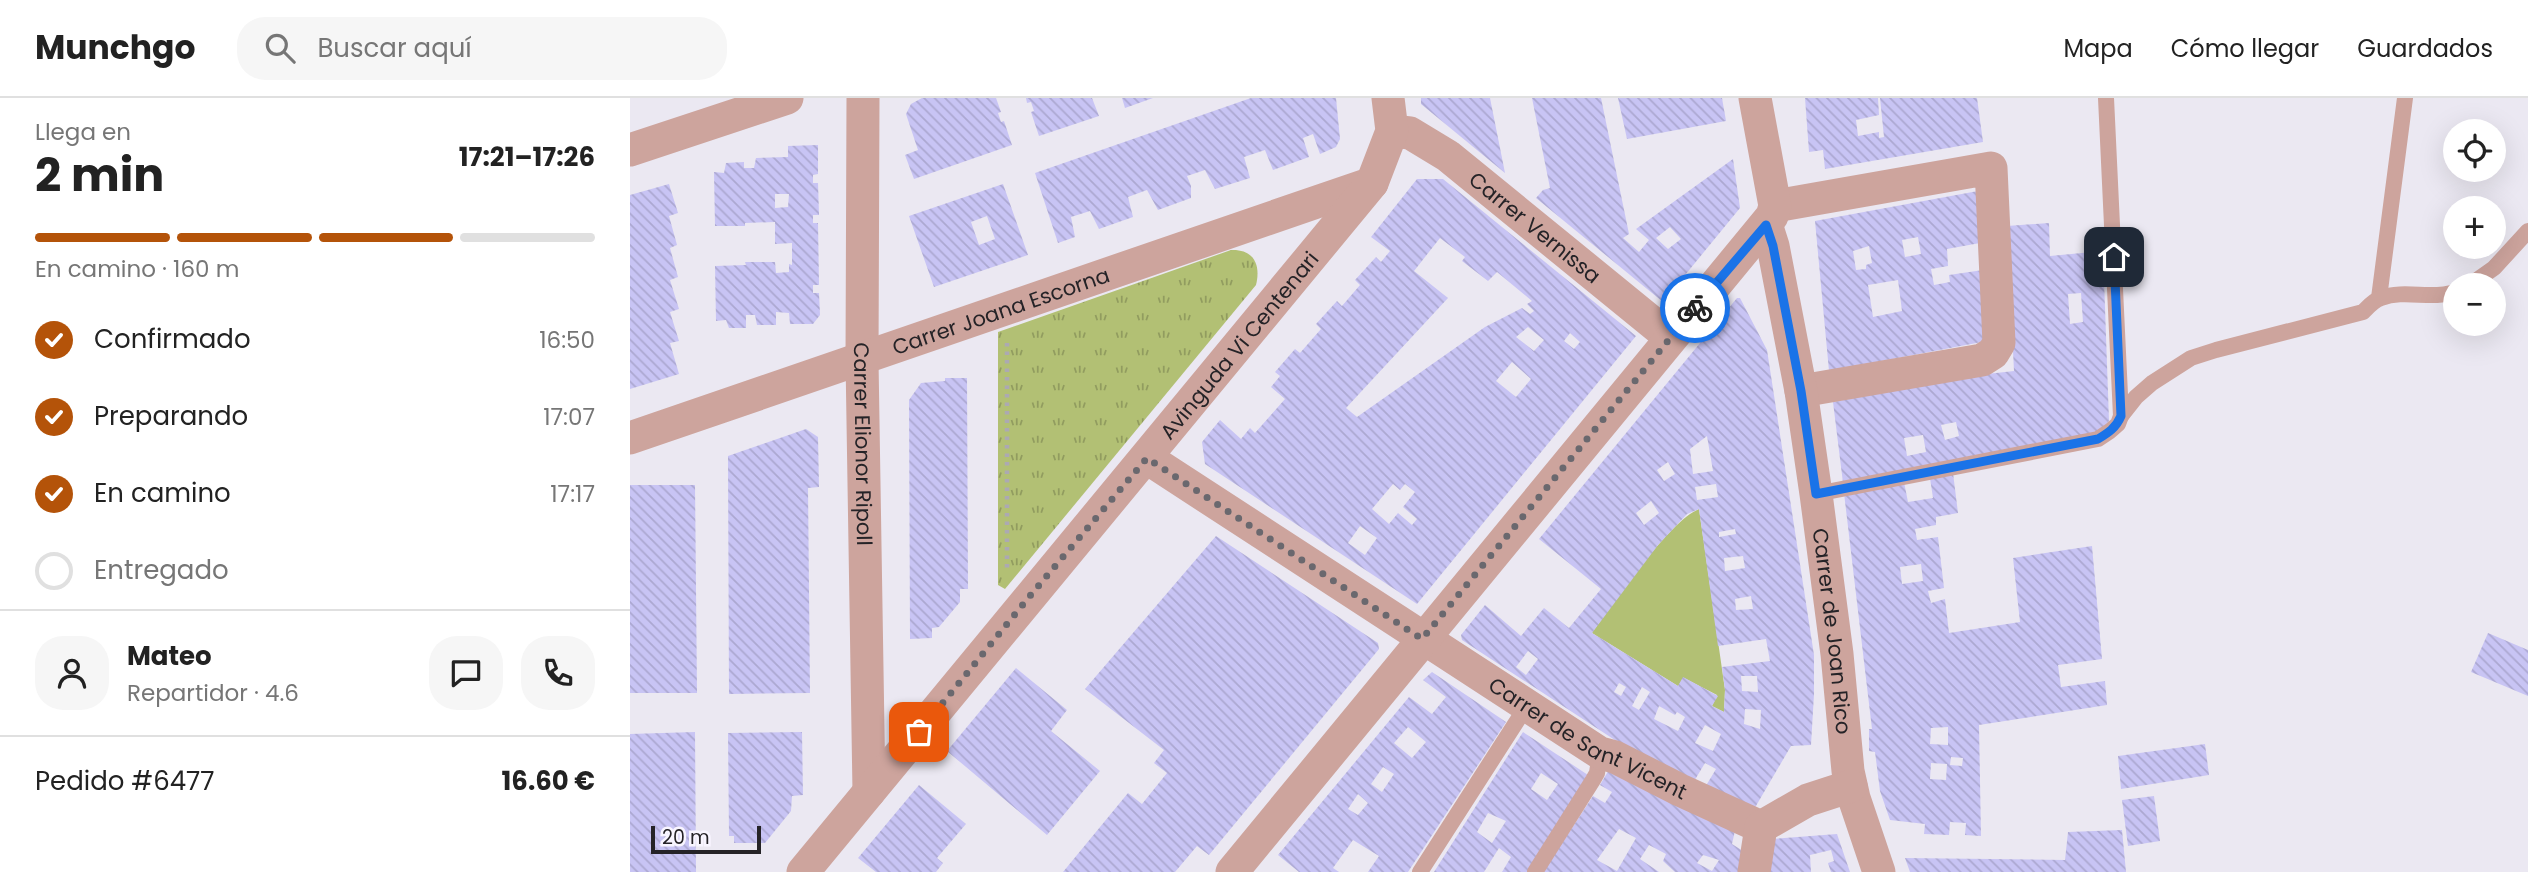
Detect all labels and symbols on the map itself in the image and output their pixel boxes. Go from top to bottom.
street label: Carrer Vernissa [1463,165,1607,290]
pin [2084,227,2144,287]
street label: Avinguda Vi Centenari [1153,245,1325,445]
street label: Carrer Joana Escorna [888,260,1113,361]
courier [1660,273,1730,343]
street label: Carrer Elionor Ripoll [847,342,880,546]
street label: Carrer de Joan Rico [1806,526,1859,736]
street label: Carrer de Sant Vicent [1483,670,1692,806]
pin [889,702,949,762]
scale bar [651,823,761,855]

